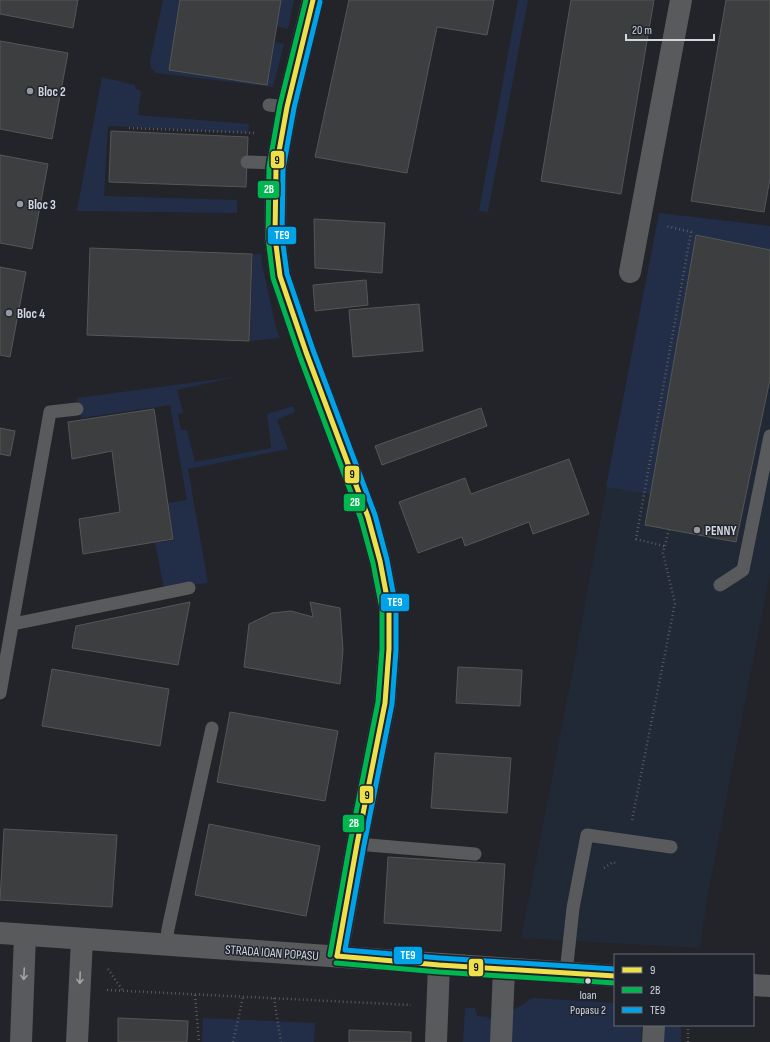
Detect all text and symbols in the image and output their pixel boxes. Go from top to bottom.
scale bar [626,16,714,42]
text: 20 m [632,23,652,38]
place label: Bloc 2 [38,84,66,100]
marker: Bloc 2 [25,86,35,96]
line badge: 9 [270,150,285,169]
text: 9 [274,154,280,167]
line badge: 2B [257,180,280,199]
text: 2B [264,183,274,196]
place label: Bloc 3 [28,197,56,213]
marker: Bloc 3 [15,199,25,209]
line badge: TE9 [267,226,297,245]
text: TE9 [275,229,289,242]
place label: Bloc 4 [17,306,45,322]
marker: Bloc 4 [4,308,14,318]
line badge: 9 [344,465,360,484]
text: 9 [349,468,355,481]
line badge: 2B [343,493,366,512]
text: 2B [350,496,360,509]
place label: PENNY [705,523,736,539]
marker: PENNY [692,525,702,535]
line badge: TE9 [380,593,410,612]
text: TE9 [388,596,402,609]
line badge: 9 [359,785,374,804]
text: 9 [364,789,370,802]
line badge: 2B [342,814,365,833]
text: 2B [349,817,359,830]
street label: STRADA IOAN POPASU [225,942,319,964]
line badge: TE9 [393,946,423,965]
text: TE9 [401,949,415,962]
legend [614,954,754,1026]
line badge: 9 [468,958,484,977]
text: 9 [473,961,479,974]
text: 9 [650,963,655,978]
one-way arrow [21,967,28,980]
one-way arrow [76,971,83,984]
marker: Ioan Popasu 2 [583,976,593,986]
text: 2B [650,983,660,998]
place label: Ioan Popasu 2 [570,988,606,1018]
text: TE9 [650,1003,665,1018]

